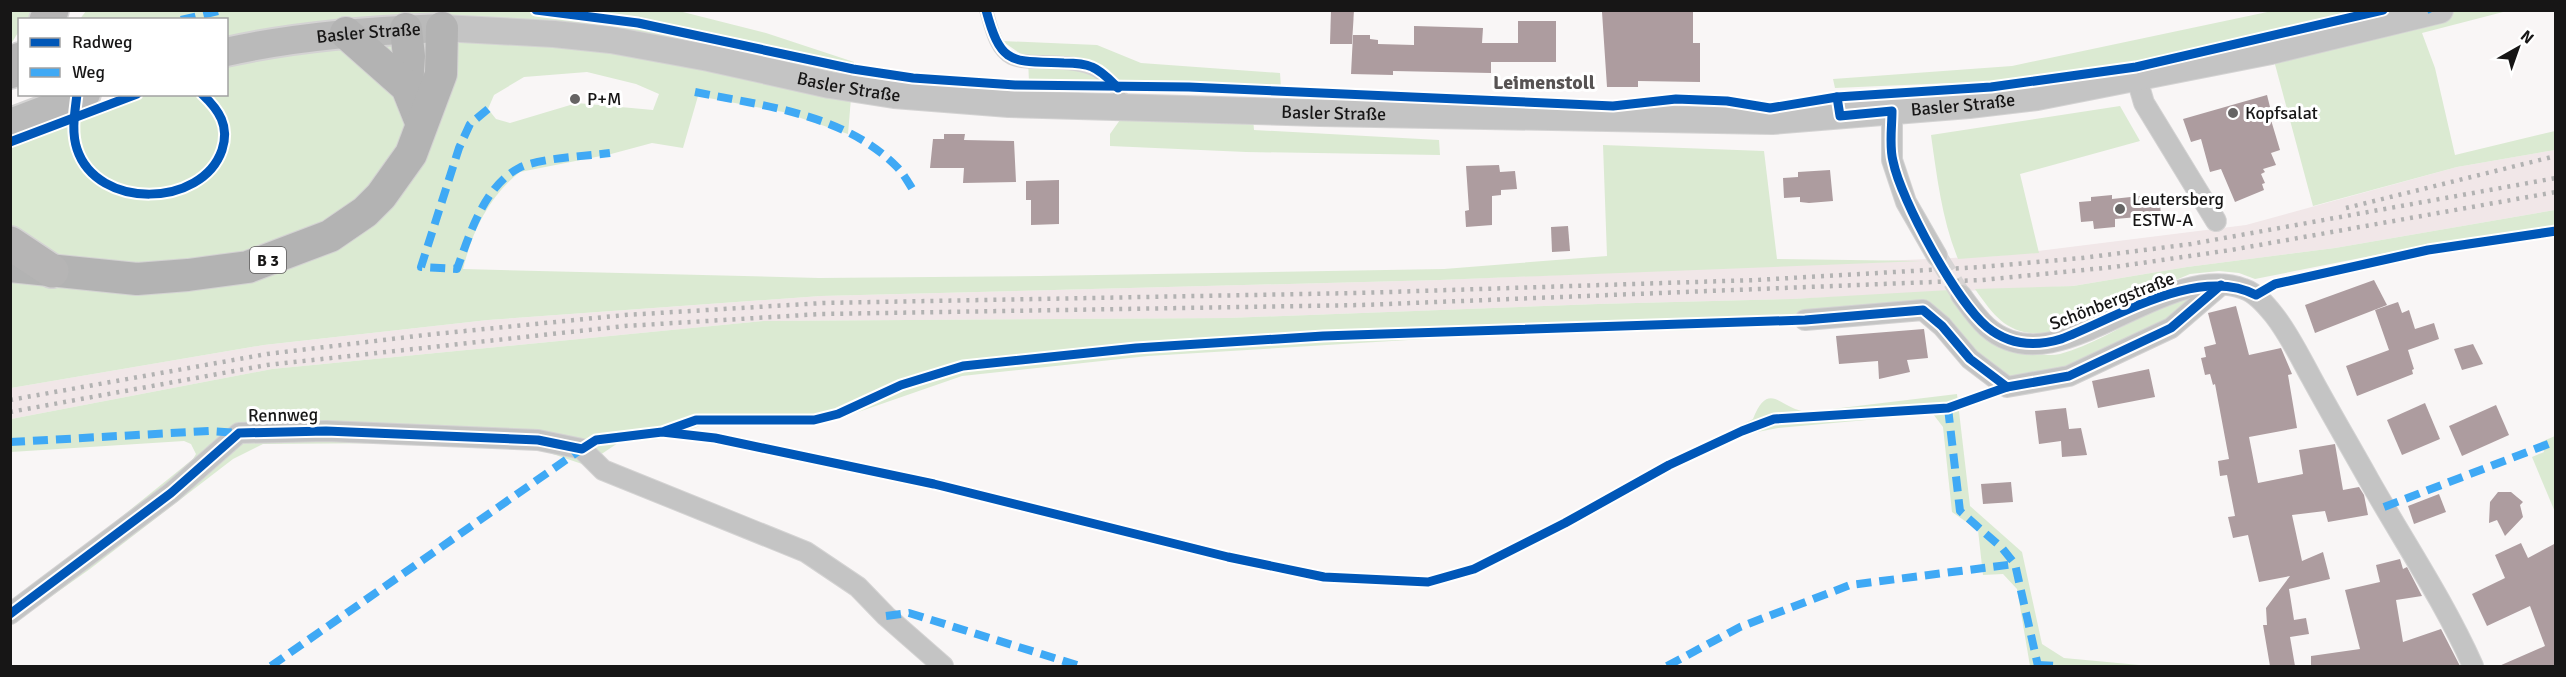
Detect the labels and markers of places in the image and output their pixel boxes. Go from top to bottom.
place label: P+M [587,88,621,110]
marker: P+M [568,92,582,106]
place label: Kopfsalat [2245,102,2318,124]
marker: Kopfsalat [2226,106,2240,120]
place label: Leutersberg ESTW-A [2132,188,2224,231]
marker: Leutersberg ESTW-A [2113,202,2127,216]

